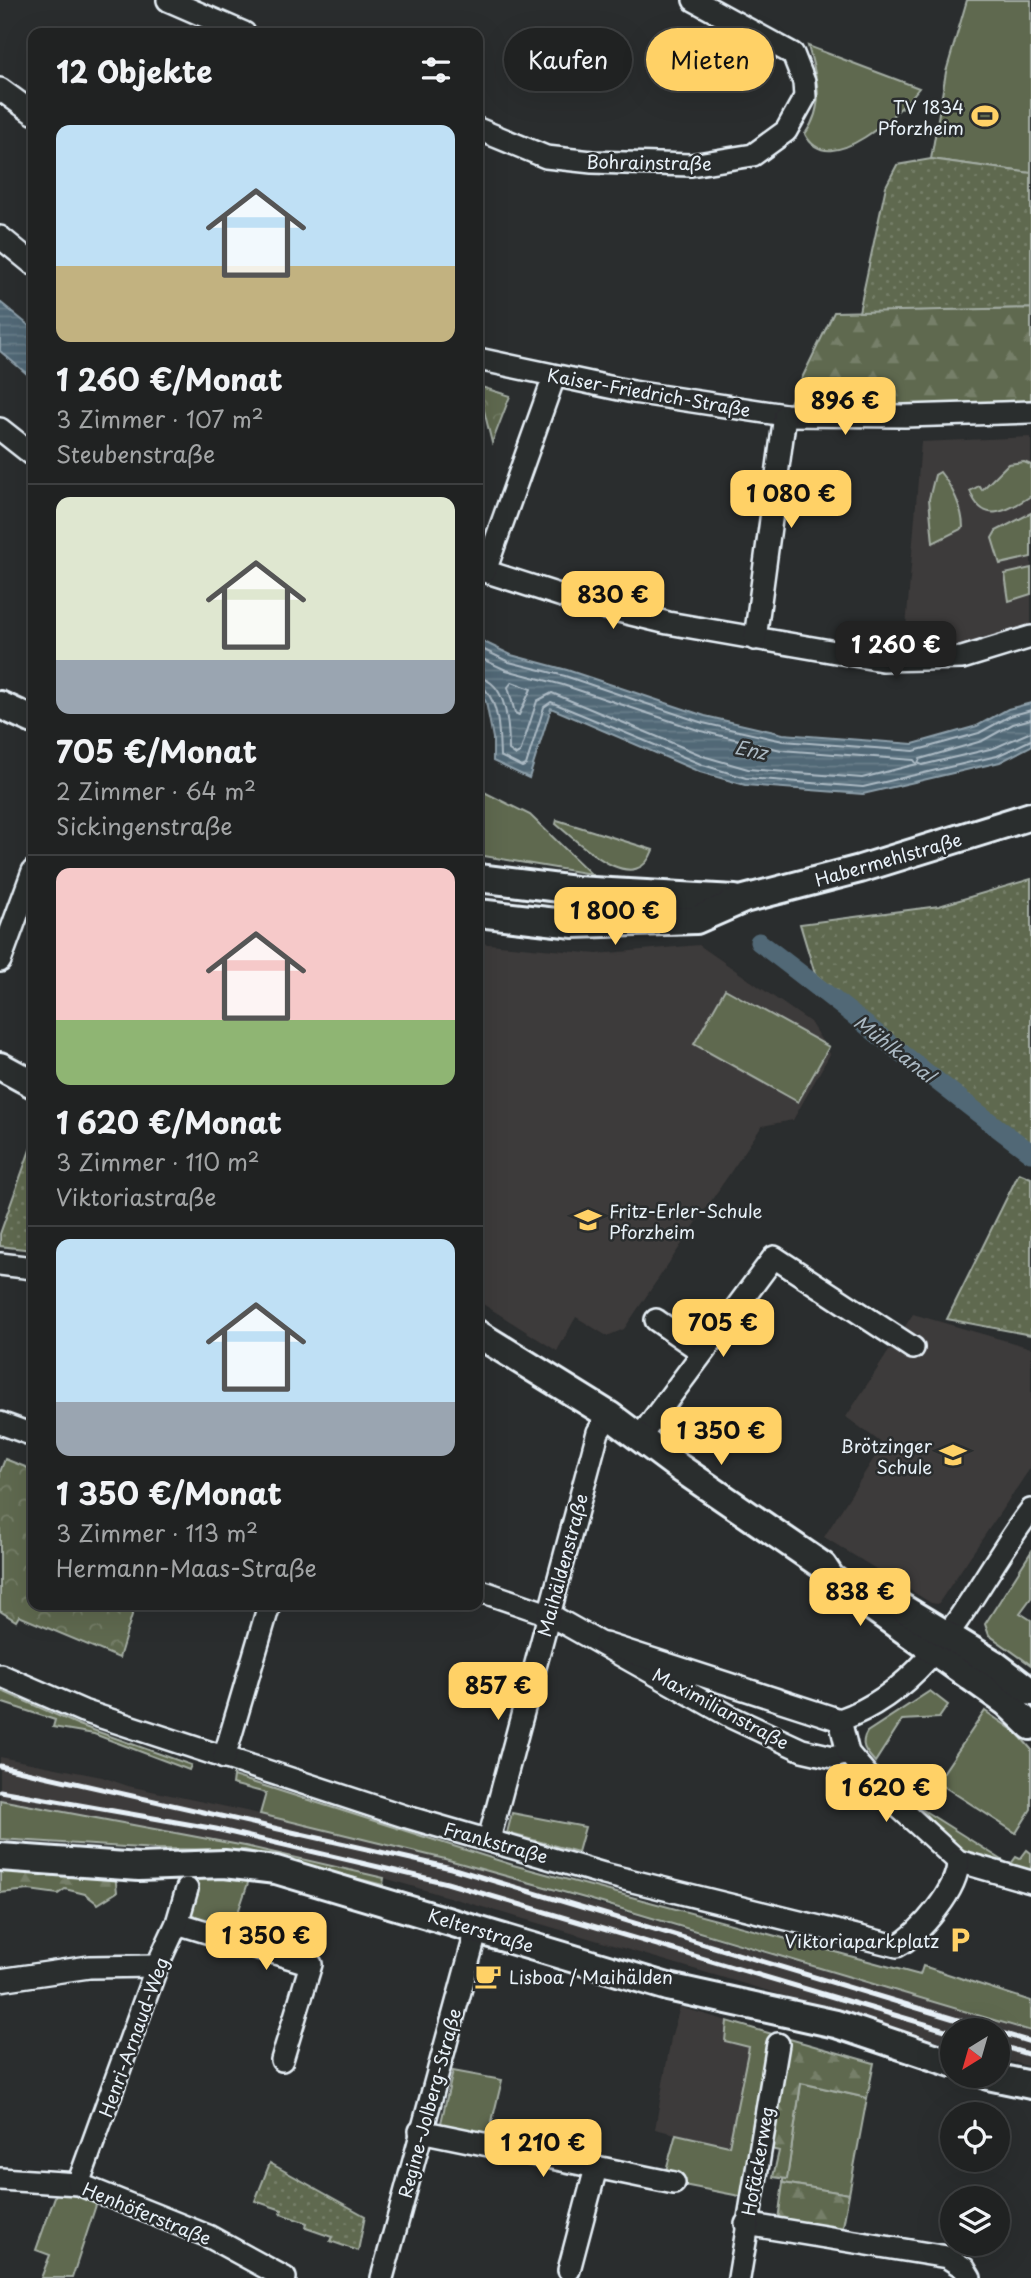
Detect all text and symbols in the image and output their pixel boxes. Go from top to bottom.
chip: Kaufen [504,28,632,91]
chip: Mieten [646,28,774,91]
text: 12 Objekte [56,48,213,93]
icon: filters [417,51,455,89]
place label: TV 1834 Pforzheim [878,93,964,141]
sports icon: TV 1834 Pforzheim [970,101,1000,131]
street label: Bohrainstraße [586,147,712,177]
icon: home [193,170,319,296]
text: 1 260 €/Monat [56,356,283,401]
street label: Kaiser-Friedrich-Straße [545,361,753,423]
pin: 896 € [796,378,894,437]
text: 896 € [811,382,879,417]
text: 3 Zimmer · 107 m² [56,401,264,436]
text: Steubenstraße [56,436,215,471]
pin: 1 080 € [726,470,856,530]
text: 1 080 € [746,475,836,510]
icon: home [193,542,319,668]
pin: 830 € [564,572,662,631]
text: 830 € [577,576,649,611]
pin: 1 260 € [831,622,961,681]
text: 1 260 € [851,626,941,661]
text: 705 €/Monat [56,728,257,773]
water label: Enz [732,732,772,766]
text: 2 Zimmer · 64 m² [56,773,256,808]
text: Sickingenstraße [56,808,233,843]
street label: Habermehlstraße [811,825,965,893]
pin: 1 800 € [550,888,680,947]
text: 1 800 € [570,892,660,927]
icon: home [193,913,319,1039]
water label: Mühlkanal [849,1007,944,1090]
text: 1 620 €/Monat [56,1099,282,1144]
text: 3 Zimmer · 110 m² [56,1144,260,1179]
text: Viktoriastraße [56,1179,216,1214]
place label: Fritz-Erler-Schule Pforzheim [609,1197,762,1245]
school or university icon: Fritz-Erler-Schule Pforzheim [573,1205,603,1235]
icon: home [193,1284,319,1410]
pin: 705 € [674,1300,772,1359]
text: 705 € [688,1304,758,1339]
pin: 1 350 € [656,1408,786,1467]
text: 1 350 € [677,1412,765,1447]
place label: Brötzinger Schule [840,1432,933,1480]
school or university icon: Brötzinger Schule [938,1440,968,1470]
text: 1 350 €/Monat [56,1470,282,1515]
street label: Maihäldenstraße [530,1490,594,1640]
text: 3 Zimmer · 113 m² [56,1515,258,1550]
text: Hermann-Maas-Straße [56,1550,317,1585]
pin: 838 € [811,1568,909,1628]
text: 838 € [825,1573,895,1608]
street label: Maximilianstraße [648,1661,794,1755]
pin: 857 € [449,1662,547,1722]
text: 857 € [465,1667,531,1702]
pin: 1 620 € [821,1764,951,1824]
text: 1 620 € [842,1769,930,1804]
street label: Frankstraße [441,1814,551,1870]
street label: Kelterstraße [425,1901,537,1959]
pin: 1 350 € [201,1912,331,1972]
text: 1 350 € [222,1917,310,1952]
parking icon: Viktoriaparkplatz [945,1925,975,1955]
place label: Viktoriaparkplatz [785,1927,939,1954]
street label: Henri-Arnaud-Weg [91,1953,175,2121]
cafe icon: Lisboa / Maihälden [473,1961,503,1991]
place label: Lisboa / Maihälden [509,1963,673,1990]
street label: Regine-Jolberg-Straße [391,2005,467,2201]
north arrow [940,2018,1010,2088]
map controls [940,2018,1010,2256]
button: locate [940,2102,1010,2172]
street label: Hofäckerweg [734,2104,780,2218]
pin: 1 210 € [478,2120,608,2179]
text: 1 210 € [500,2124,586,2159]
street label: Henhöferstraße [79,2175,215,2251]
button: layers [940,2186,1010,2256]

